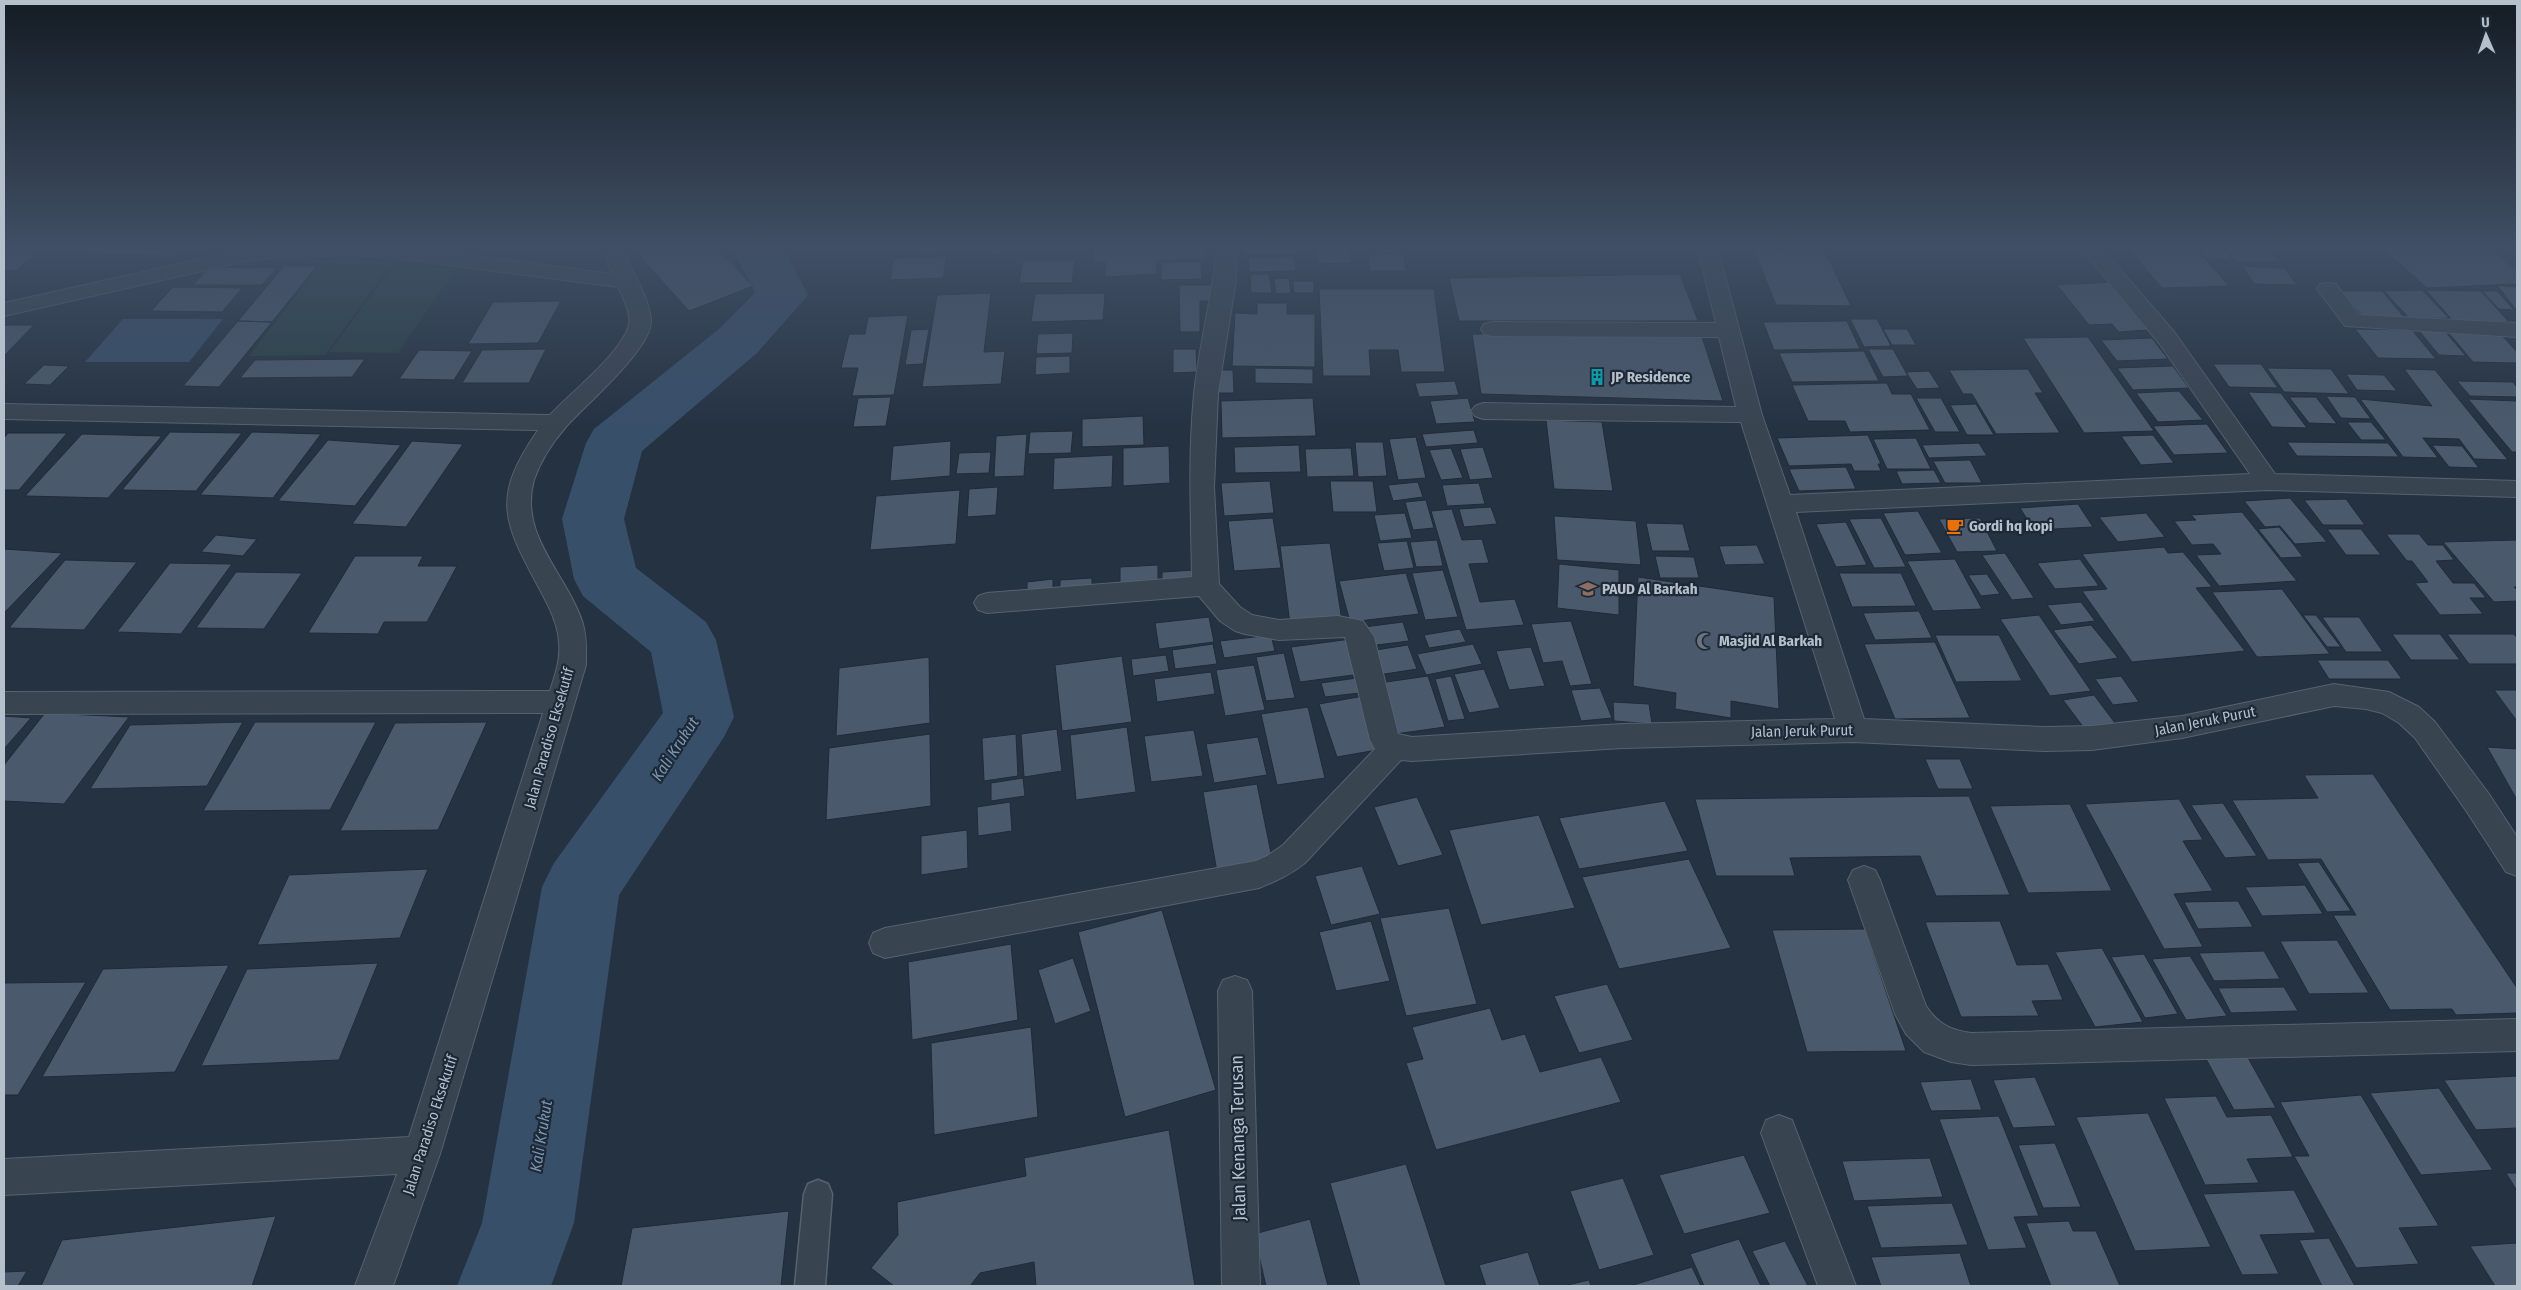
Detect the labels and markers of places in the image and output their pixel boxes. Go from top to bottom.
building icon: JP Residence [1587,367,1607,387]
place label: JP Residence [1610,368,1691,386]
cafe icon: Gordi hq kopi [1945,516,1965,536]
place label: Gordi hq kopi [1969,517,2053,535]
school or university icon: PAUD Al Barkah [1578,579,1598,599]
place label: PAUD Al Barkah [1602,580,1698,598]
mosque icon: Masjid Al Barkah [1695,631,1715,651]
place label: Masjid Al Barkah [1719,632,1822,650]

